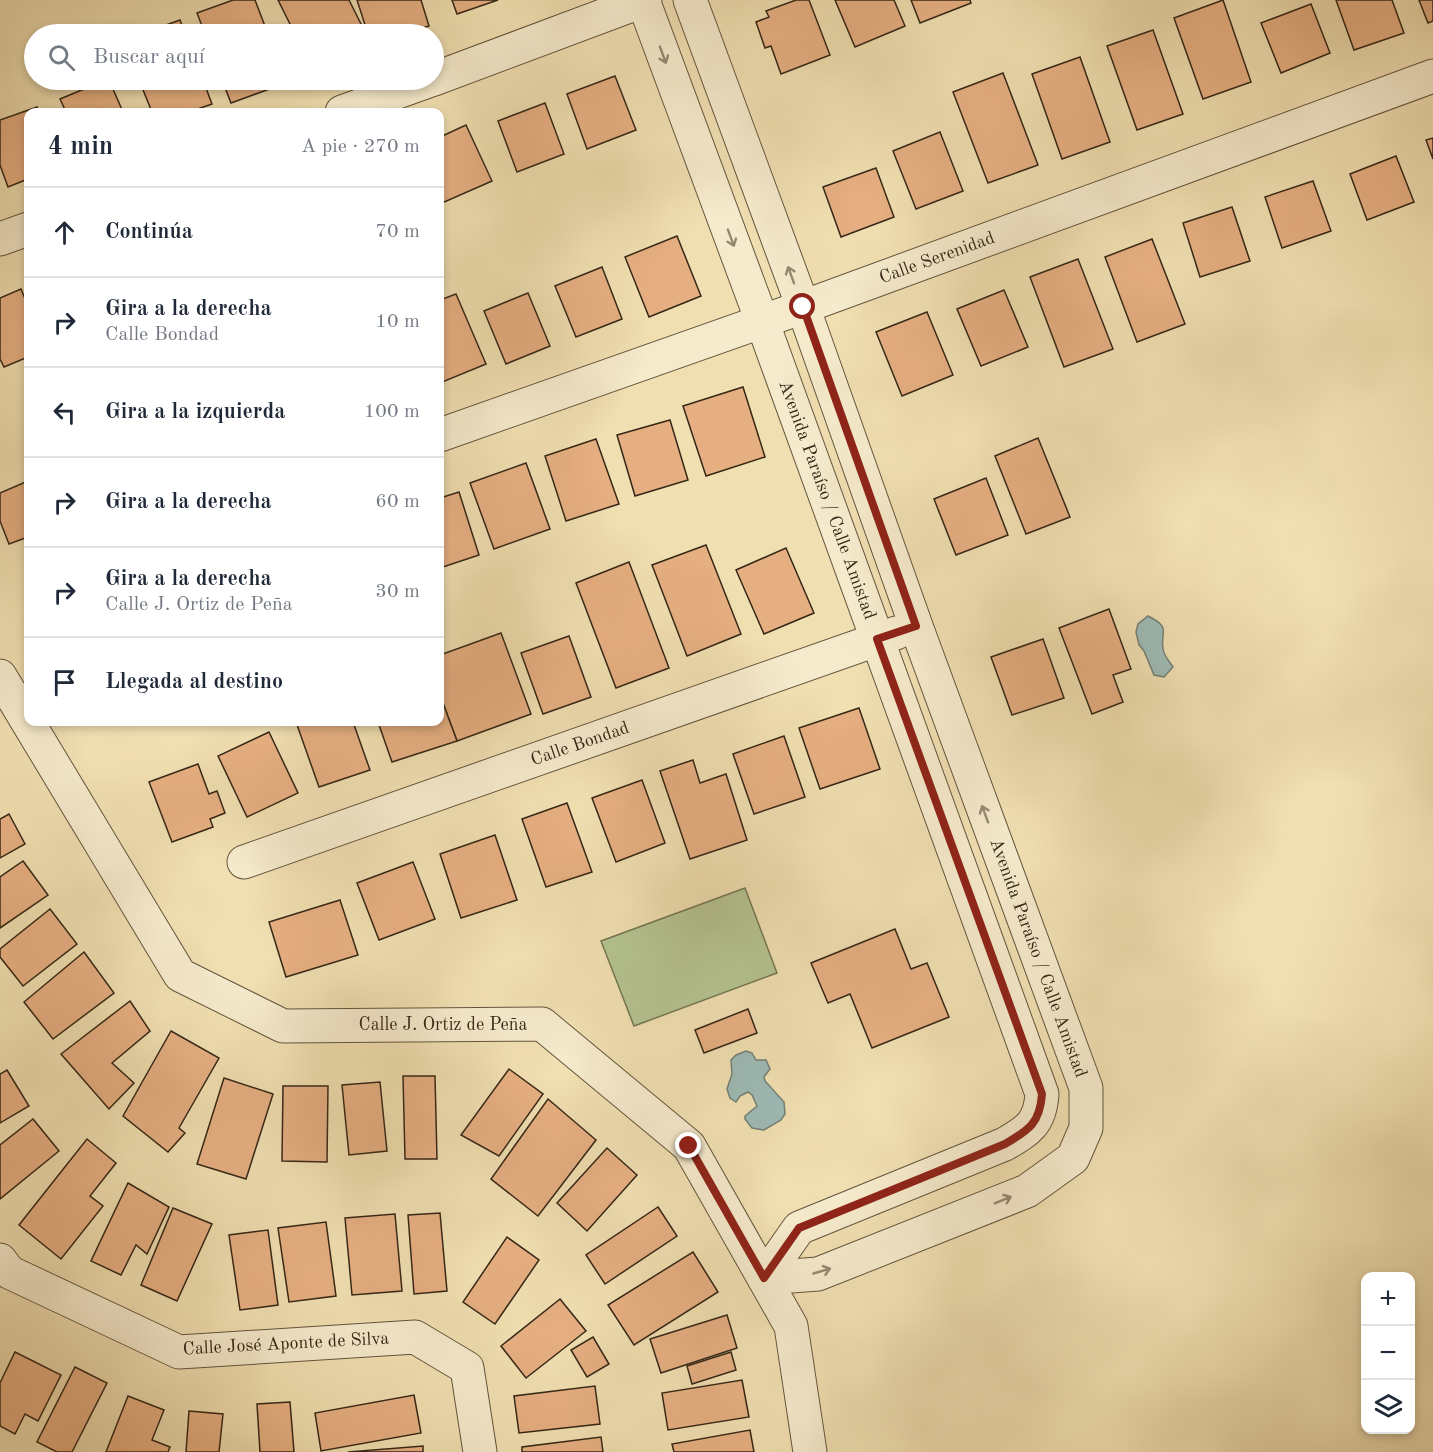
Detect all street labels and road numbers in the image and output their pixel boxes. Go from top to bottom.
street label: Calle Serenidad [877,229,997,287]
street label: Avenida Paraíso / Calle Amistad [775,378,879,622]
street label: Calle Bondad [528,719,632,769]
street label: Avenida Paraíso / Calle Amistad [986,836,1090,1080]
street label: Calle J. Ortiz de Peña [359,1016,528,1034]
street label: Calle José Aponte de Silva [182,1330,390,1358]

